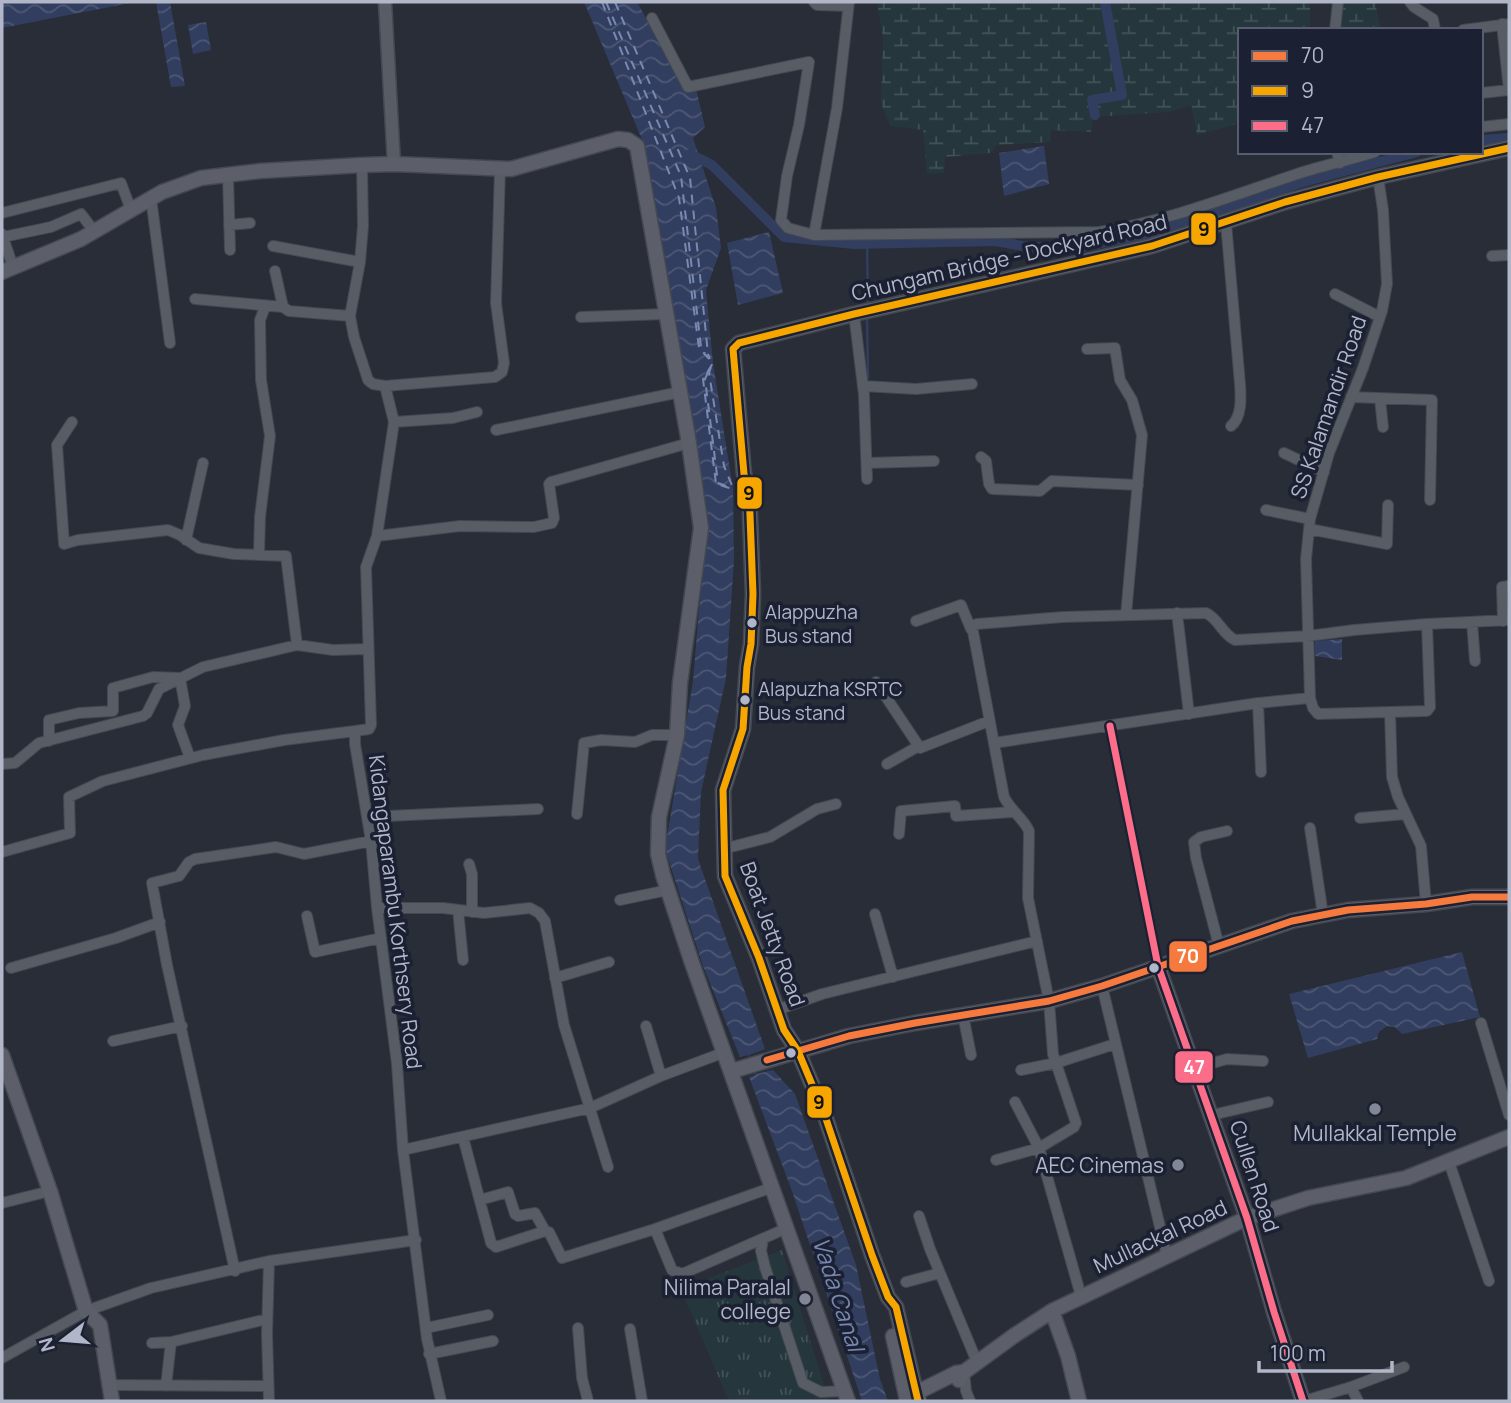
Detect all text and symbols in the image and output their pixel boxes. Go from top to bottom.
legend [1238,28,1483,154]
text: 70 [1301,41,1324,69]
text: 9 [1301,76,1314,104]
text: 47 [1301,111,1324,139]
street label: Chungam Bridge - Dockyard Road [849,207,1169,307]
line badge: 9 [1190,212,1217,246]
text: 9 [1198,216,1210,242]
street label: SS Kalamandir Road [1284,312,1372,502]
line badge: 9 [736,476,763,510]
text: 9 [743,480,755,506]
place label: Alappuzha Bus stand [765,599,858,649]
marker: Alappuzha Bus stand [745,616,759,630]
place label: Alapuzha KSRTC Bus stand [758,676,903,726]
marker: Alapuzha KSRTC Bus stand [738,693,752,707]
street label: Kidangaparambu Korthsery Road [363,753,429,1071]
street label: Boat Jetty Road [734,858,812,1010]
line badge: 70 [1168,940,1208,973]
text: 70 [1177,943,1199,969]
unlabelled marker [1147,961,1161,975]
unlabelled marker [784,1046,798,1060]
line badge: 47 [1174,1050,1214,1084]
text: 47 [1183,1054,1205,1080]
line badge: 9 [806,1085,833,1119]
text: 9 [813,1089,825,1115]
marker: Mullakkal Temple [1367,1101,1383,1117]
street label: Cullen Road [1224,1117,1286,1235]
place label: Mullakkal Temple [1293,1119,1457,1147]
place label: AEC Cinemas [1035,1151,1164,1179]
marker: AEC Cinemas [1170,1157,1186,1173]
street label: Mullackal Road [1089,1193,1231,1279]
water label: Vada Canal [806,1233,873,1357]
place label: Nilima Paralal college [664,1273,791,1325]
marker: Nilima Paralal college [797,1291,813,1307]
north arrow [28,1305,98,1375]
scale bar [1259,1330,1392,1374]
text: N [32,1335,61,1355]
text: 100 m [1270,1339,1326,1367]

